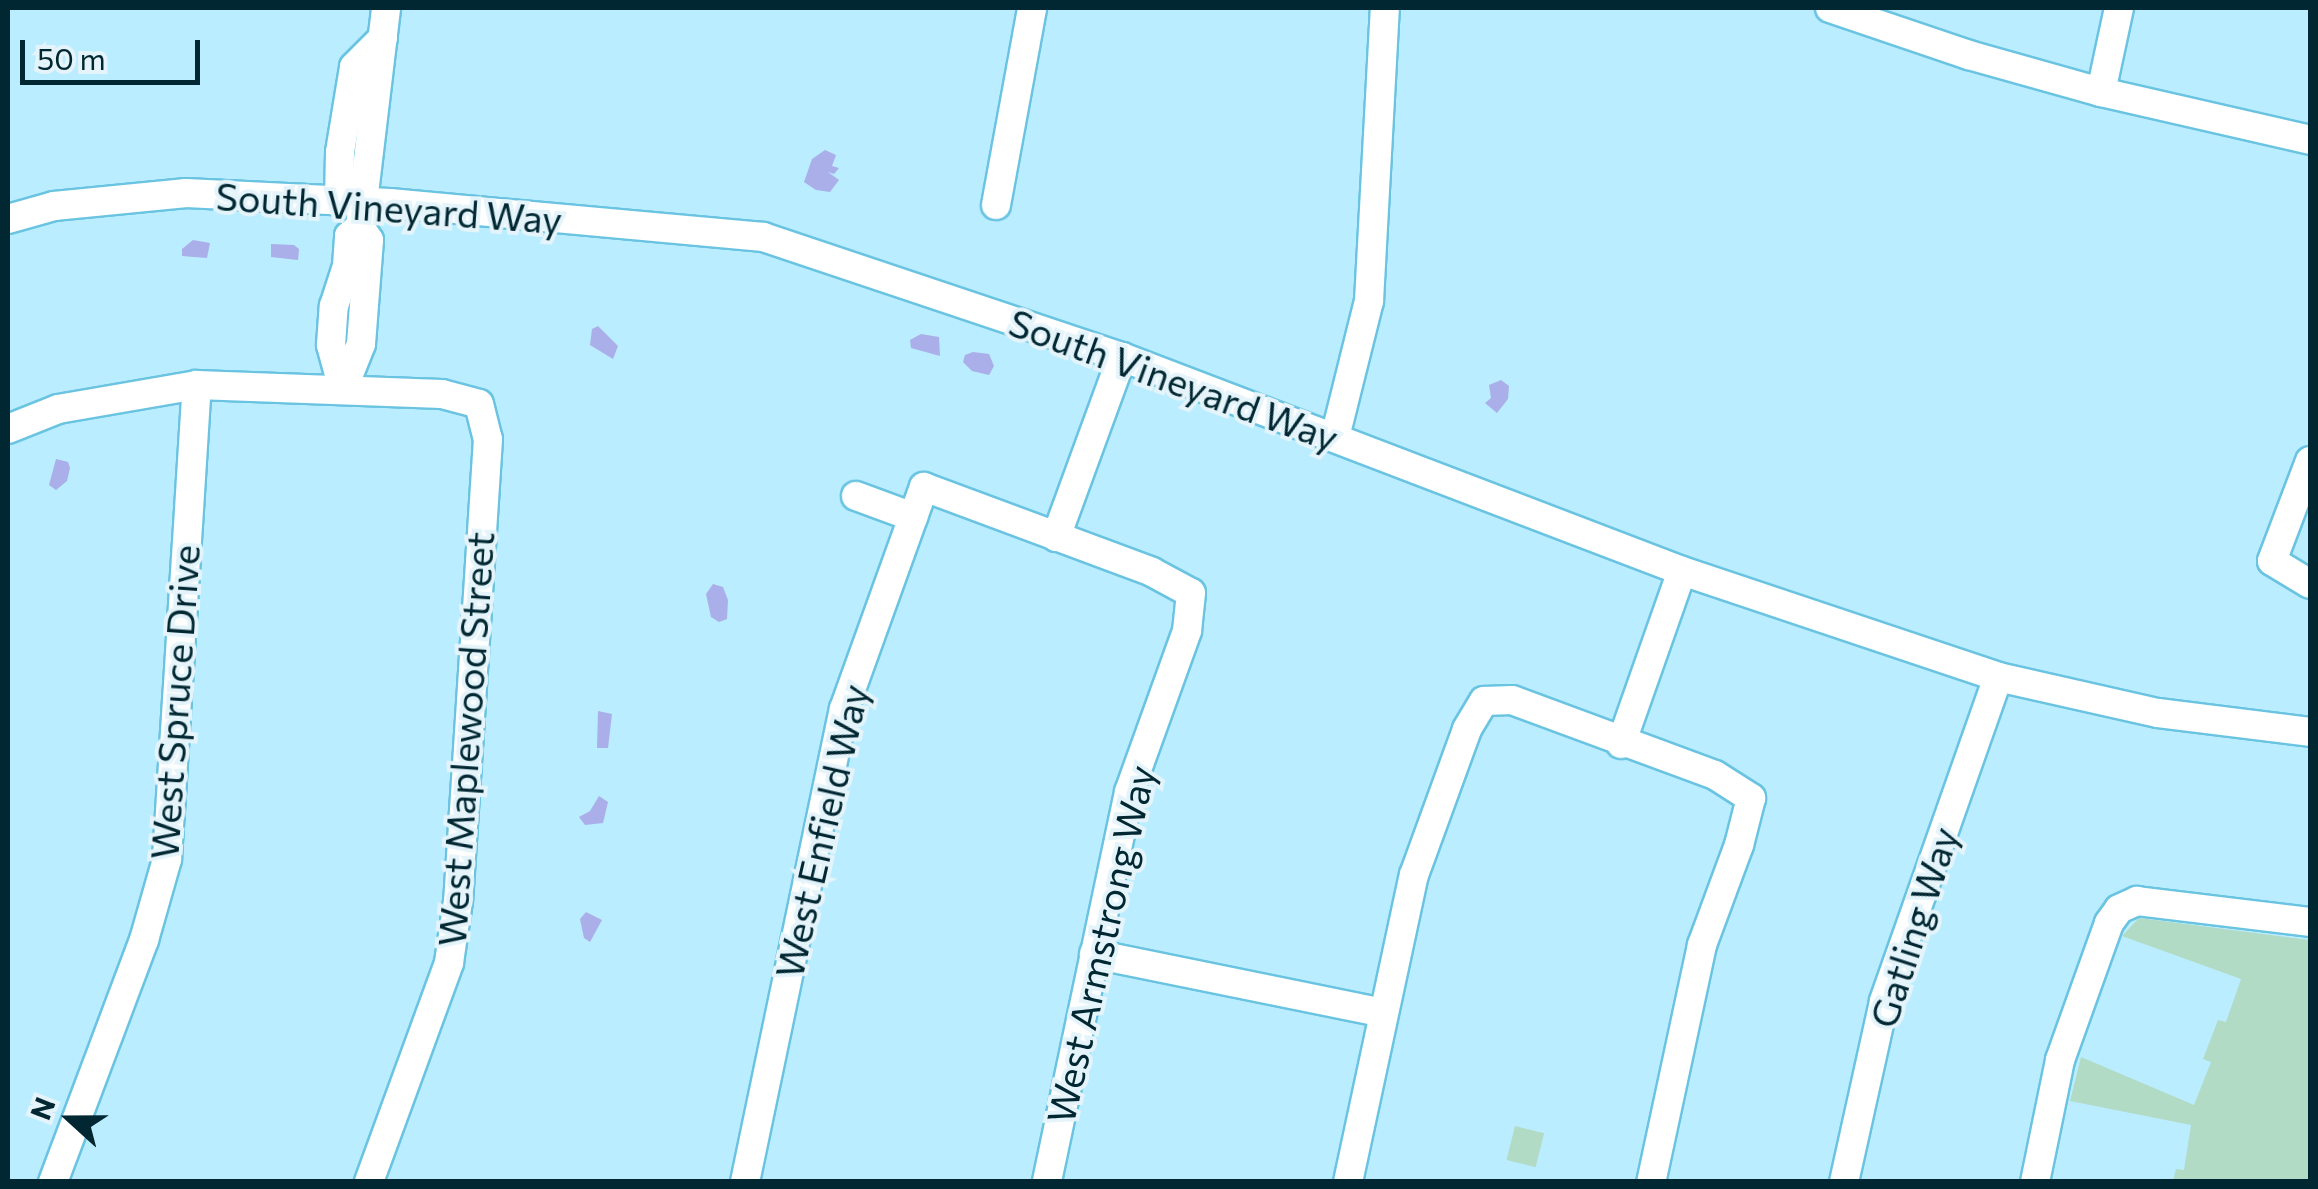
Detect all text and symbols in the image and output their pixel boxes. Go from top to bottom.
scale bar [25,20,205,82]
text: 50 m [37,39,106,76]
street label: South Vineyard Way [214,172,564,242]
street label: South Vineyard Way [1003,298,1345,460]
street label: West Maplewood Street [428,530,502,948]
street label: West Spruce Drive [140,543,208,861]
street label: West Enfield Way [765,680,877,982]
street label: West Armstrong Way [1037,760,1163,1128]
street label: Gatling Way [1859,821,1967,1033]
north arrow [20,1069,120,1169]
text: N [22,1092,62,1124]

